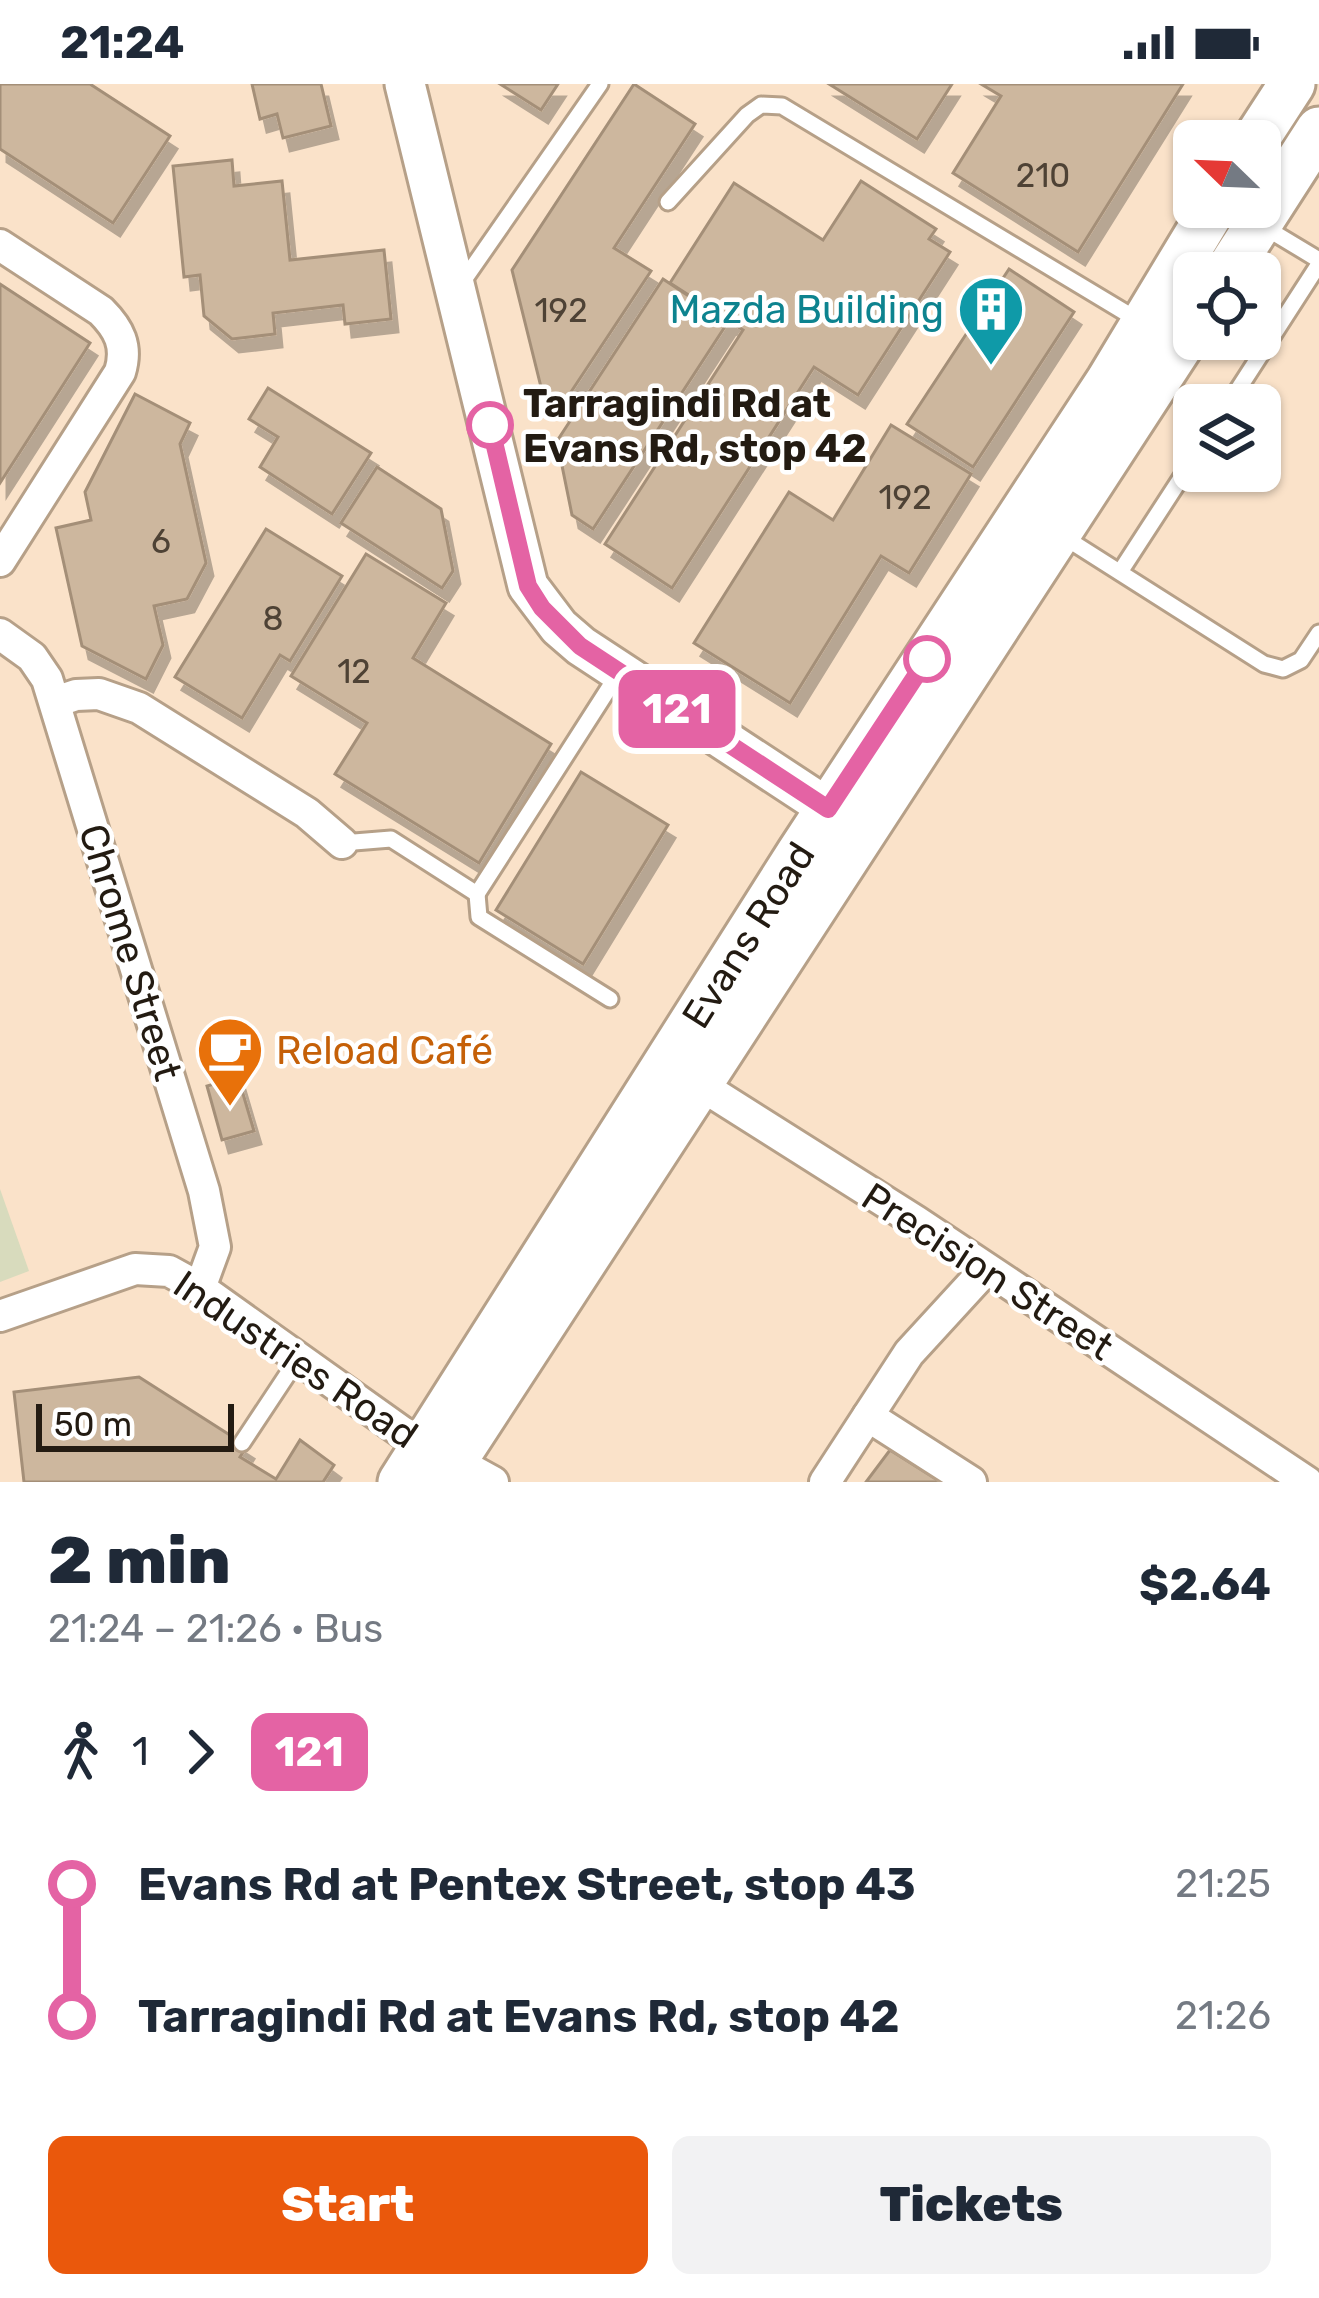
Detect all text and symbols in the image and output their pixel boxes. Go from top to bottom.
text: 21:24 [60,16,185,69]
north arrow [1173,120,1281,228]
map controls [1173,120,1281,492]
house number: 210 [1016,156,1070,195]
button: locate [1173,252,1281,360]
building icon: Mazda Building [956,274,1026,368]
place label: Mazda Building [670,287,944,333]
house number: 192 [534,291,588,330]
place label: Tarragindi Rd at Evans Rd, stop 42 [523,381,867,472]
button: layers [1173,384,1281,492]
marker: Tarragindi Rd at Evans Rd, stop 42 [468,403,512,447]
house number: 192 [878,478,932,517]
house number: 6 [151,522,171,561]
house number: 8 [263,599,284,638]
unlabelled marker [905,637,949,681]
house number: 12 [337,652,371,691]
line badge: 121 [608,670,746,748]
text: 121 [642,684,712,734]
street label: Chrome Street [69,819,191,1086]
street label: Evans Road [673,834,825,1037]
cafe icon: Reload Café [195,1015,265,1109]
place label: Reload Café [276,1028,493,1074]
street label: Precision Street [853,1174,1122,1370]
street label: Industries Road [165,1261,426,1458]
scale bar [36,1398,234,1451]
text: 50 m [54,1405,132,1444]
text: 2 min [48,1521,231,1600]
text: $2.64 [1139,1558,1271,1611]
text: 21:24 – 21:26 · Bus [48,1606,383,1652]
icon: walk [48,1719,114,1785]
icon: forward [167,1719,233,1785]
text: 121 [275,1727,344,1777]
text: 1 [132,1729,149,1775]
text: Evans Rd at Pentex Street, stop 43 [138,1858,916,1911]
text: 21:25 [1175,1861,1271,1907]
text: Tarragindi Rd at Evans Rd, stop 42 [138,1990,900,2043]
text: 21:26 [1175,1993,1271,2039]
button: Start [48,2136,648,2274]
button: Tickets [672,2136,1271,2274]

